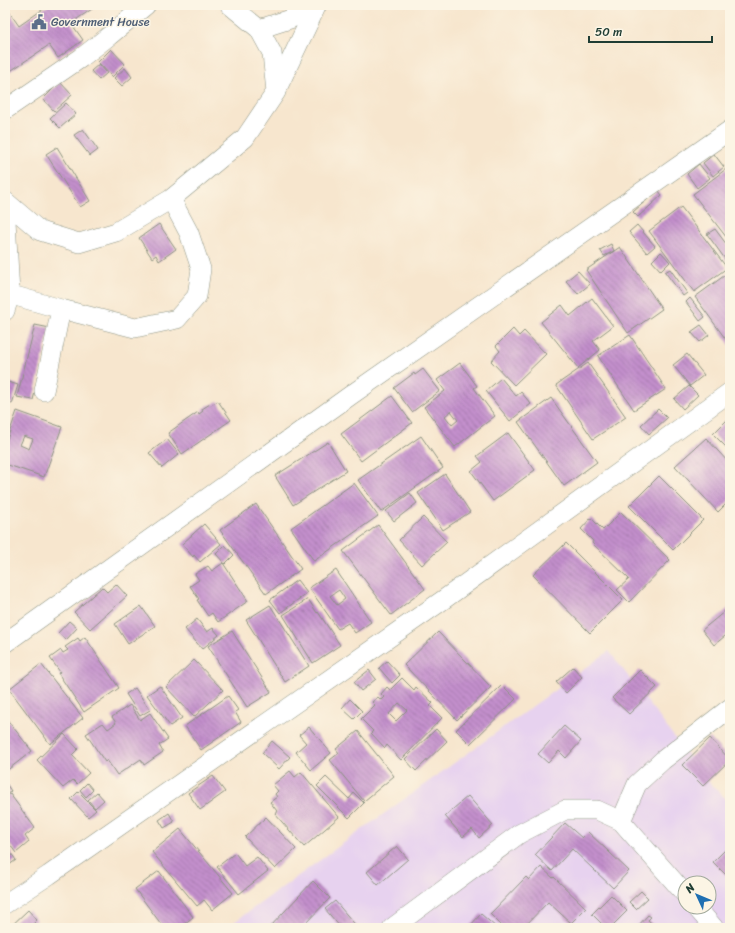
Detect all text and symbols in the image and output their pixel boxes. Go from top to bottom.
place label: Government House [51,11,150,33]
public building icon: Government House [30,13,48,31]
scale bar [589,18,712,44]
text: 50 m [595,21,622,43]
north arrow [677,875,717,915]
text: N [680,879,700,898]

